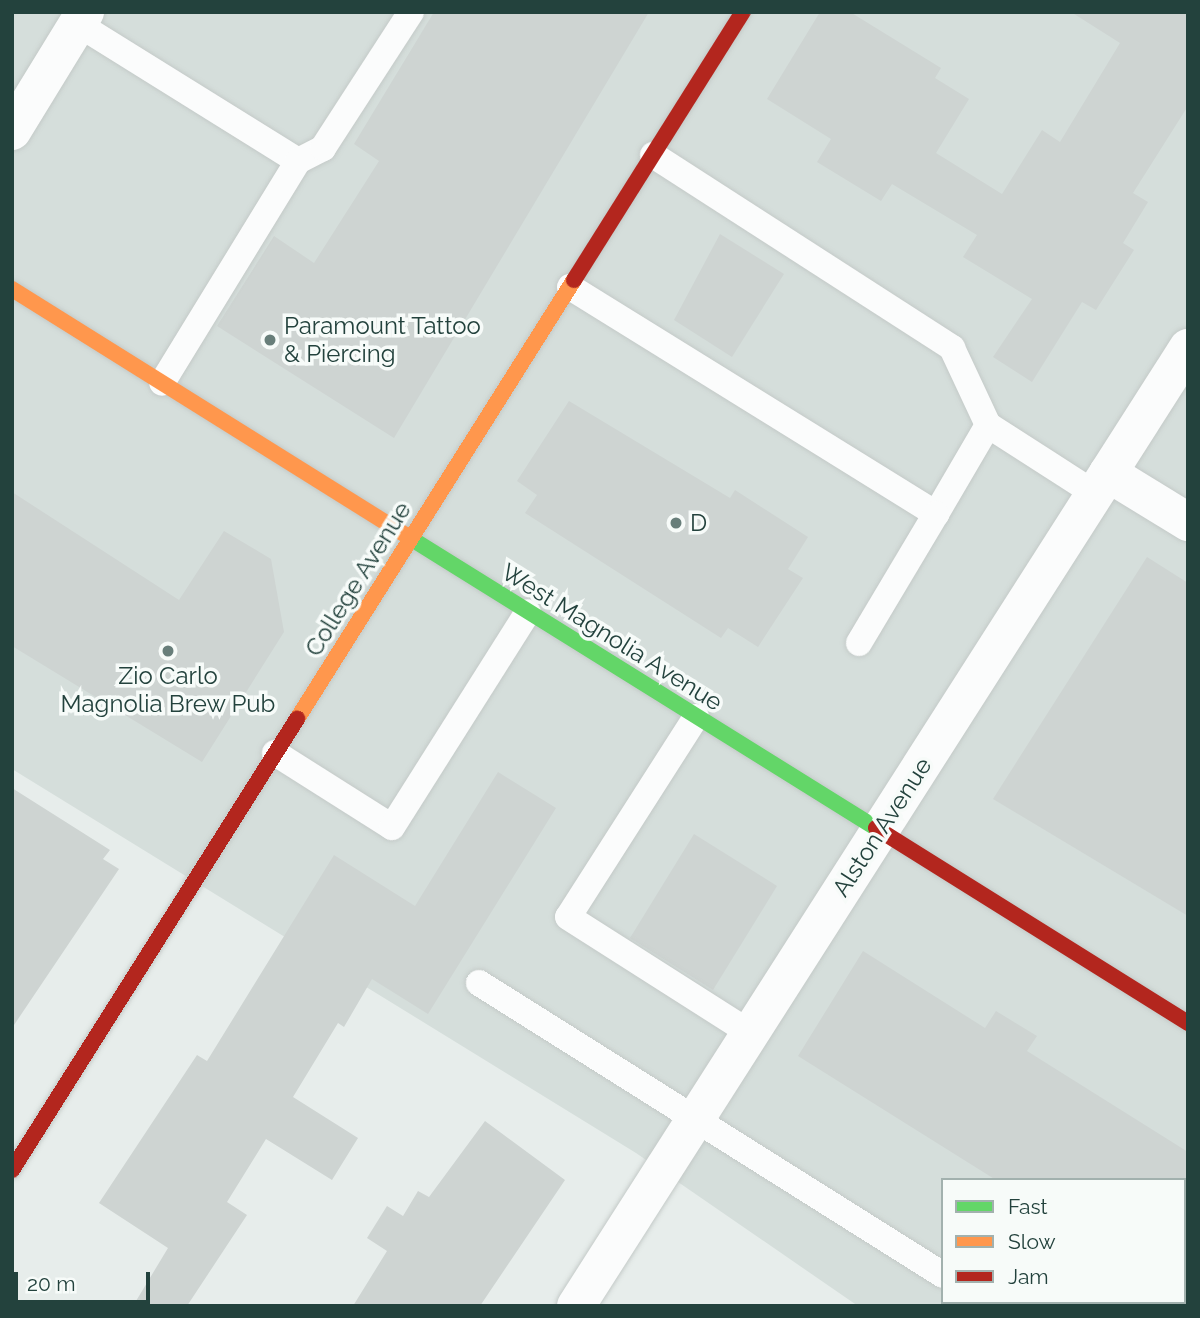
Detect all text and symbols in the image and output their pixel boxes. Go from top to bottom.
place label: Paramount Tattoo & Piercing [284,312,481,368]
marker: Paramount Tattoo & Piercing [262,332,278,348]
street label: College Avenue [299,496,417,662]
place label: D [690,509,707,537]
marker: D [668,515,684,531]
street label: West Magnolia Avenue [496,557,728,717]
marker: Zio Carlo Magnolia Brew Pub [160,643,176,659]
place label: Zio Carlo Magnolia Brew Pub [60,662,276,718]
street label: Alston Avenue [826,752,938,902]
legend [941,1178,1186,1304]
text: Fast [1008,1194,1048,1219]
text: Slow [1008,1229,1056,1254]
scale bar [18,1258,154,1302]
text: Jam [1008,1264,1049,1289]
text: 20 m [27,1271,75,1296]

